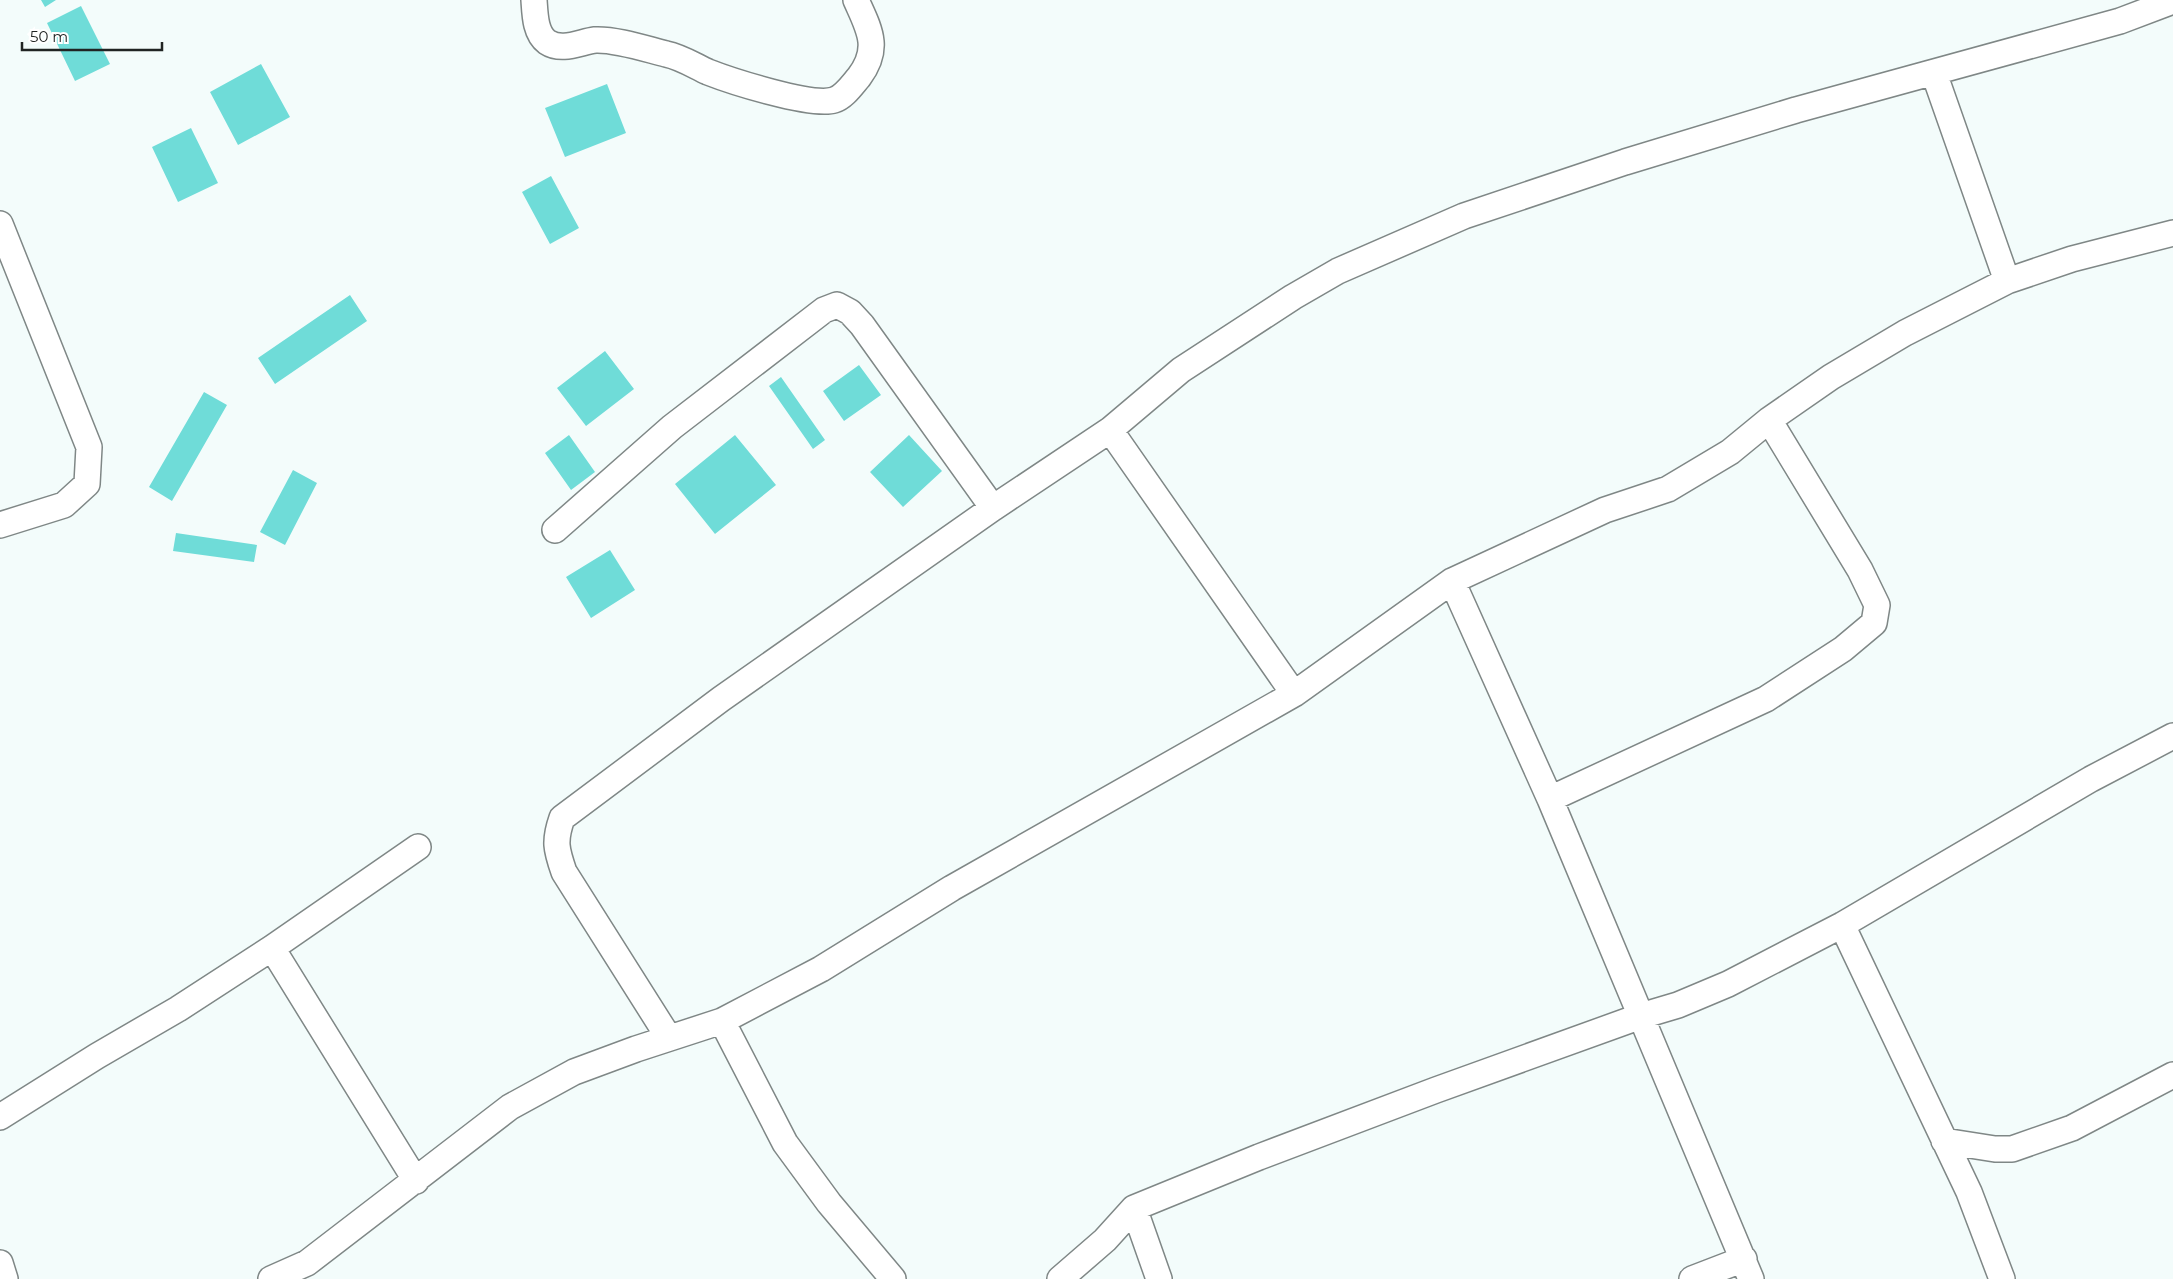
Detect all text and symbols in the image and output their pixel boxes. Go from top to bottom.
scale bar [22,20,162,52]
text: 50 m [30,27,68,46]

